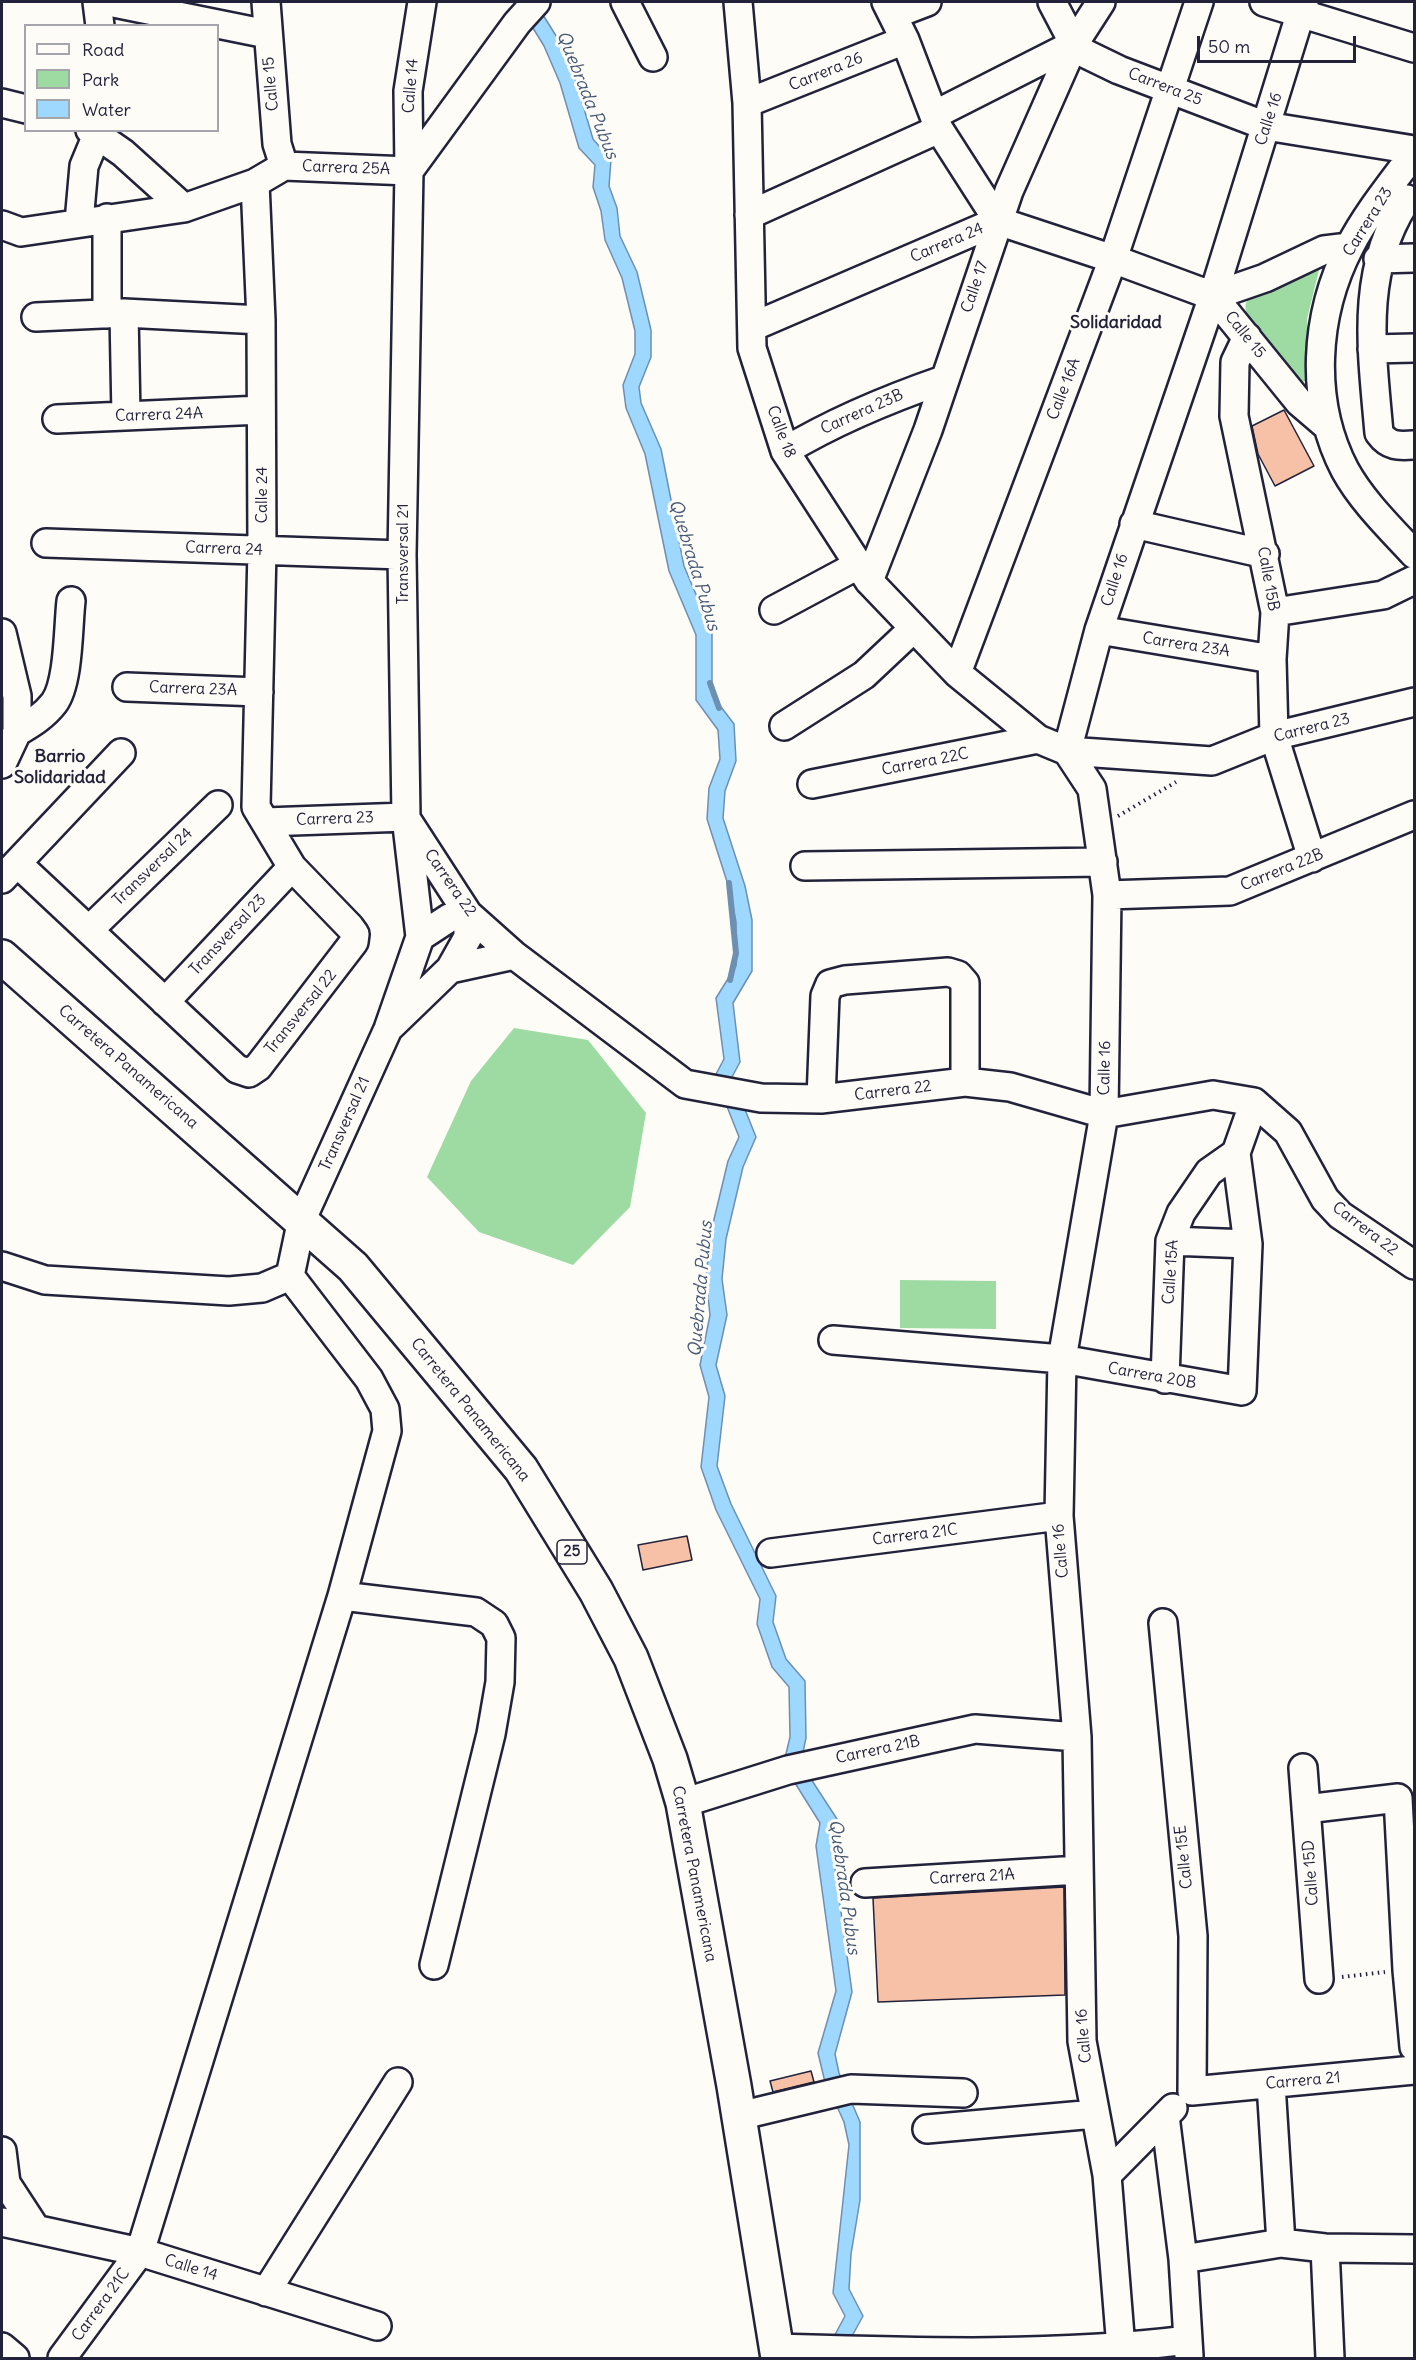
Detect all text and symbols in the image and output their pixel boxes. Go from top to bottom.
legend [24,24,219,132]
scale bar [1200,24,1359,62]
water label: Quebrada Pubus [551,28,623,162]
text: 50 m [1208,35,1250,58]
text: Road [82,38,124,61]
street label: Carrera 26 [786,48,866,96]
street label: Calle 15 [259,56,283,112]
street label: Calle 14 [399,58,423,114]
street label: Carrera 25 [1125,64,1205,110]
text: Park [82,68,119,91]
street label: Calle 16 [1251,90,1287,148]
text: Water [82,98,131,121]
street label: Carrera 25A [302,157,390,179]
street label: Carrera 23 [1339,184,1397,260]
street label: Carrera 24 [907,219,987,267]
street label: Calle 17 [957,259,993,315]
street label: Calle 15 [1220,308,1270,362]
district label: Solidaridad [1070,312,1162,334]
street label: Calle 16A [1043,355,1085,423]
street label: Carrera 23B [818,385,906,439]
street label: Calle 18 [762,403,800,461]
street label: Carrera 24A [115,404,203,426]
street label: Calle 24 [252,467,272,523]
water label: Quebrada Pubus [664,497,724,633]
street label: Transversal 21 [393,503,413,605]
street label: Carrera 24 [185,538,263,560]
street label: Calle 15B [1253,545,1283,613]
street label: Calle 16 [1097,551,1133,609]
street label: Carrera 23A [1141,629,1231,661]
street label: Carrera 23A [149,678,237,700]
street label: Carrera 23 [1272,709,1352,747]
street label: Carrera 22C [880,744,970,780]
district label: Barrio Solidaridad [14,746,106,789]
street label: Carrera 23 [296,808,374,830]
street label: Transversal 24 [109,824,197,910]
street label: Carrera 22B [1238,845,1326,895]
street label: Carrera 22 [420,846,480,920]
street label: Transversal 23 [186,890,270,980]
street label: Transversal 22 [261,966,341,1058]
street label: Carretera Panamericana [54,1001,202,1133]
street label: Calle 16 [1095,1040,1115,1096]
street label: Transversal 21 [316,1074,374,1174]
street label: Carrera 22 [853,1077,933,1105]
street label: Carrera 22 [1328,1198,1402,1260]
water label: Quebrada Pubus [684,1220,718,1358]
street label: Calle 15A [1159,1239,1183,1305]
street label: Carretera Panamericana [406,1334,534,1486]
street label: Carrera 20B [1106,1359,1198,1393]
street label: Carrera 21C [871,1520,959,1550]
street label: Calle 16 [1049,1523,1073,1579]
road number: 25 [557,1540,587,1564]
street label: Carrera 21B [834,1732,922,1768]
street label: Carretera Panamericana [668,1784,720,1964]
water label: Quebrada Pubus [824,1818,864,1956]
street label: Calle 15E [1171,1824,1197,1890]
street label: Calle 15D [1299,1839,1323,1907]
street label: Carrera 21A [929,1865,1015,1889]
street label: Calle 16 [1072,2008,1096,2064]
street label: Carrera 21 [1265,2068,1341,2094]
street label: Calle 14 [162,2251,220,2285]
street label: Carrera 21C [68,2265,134,2345]

